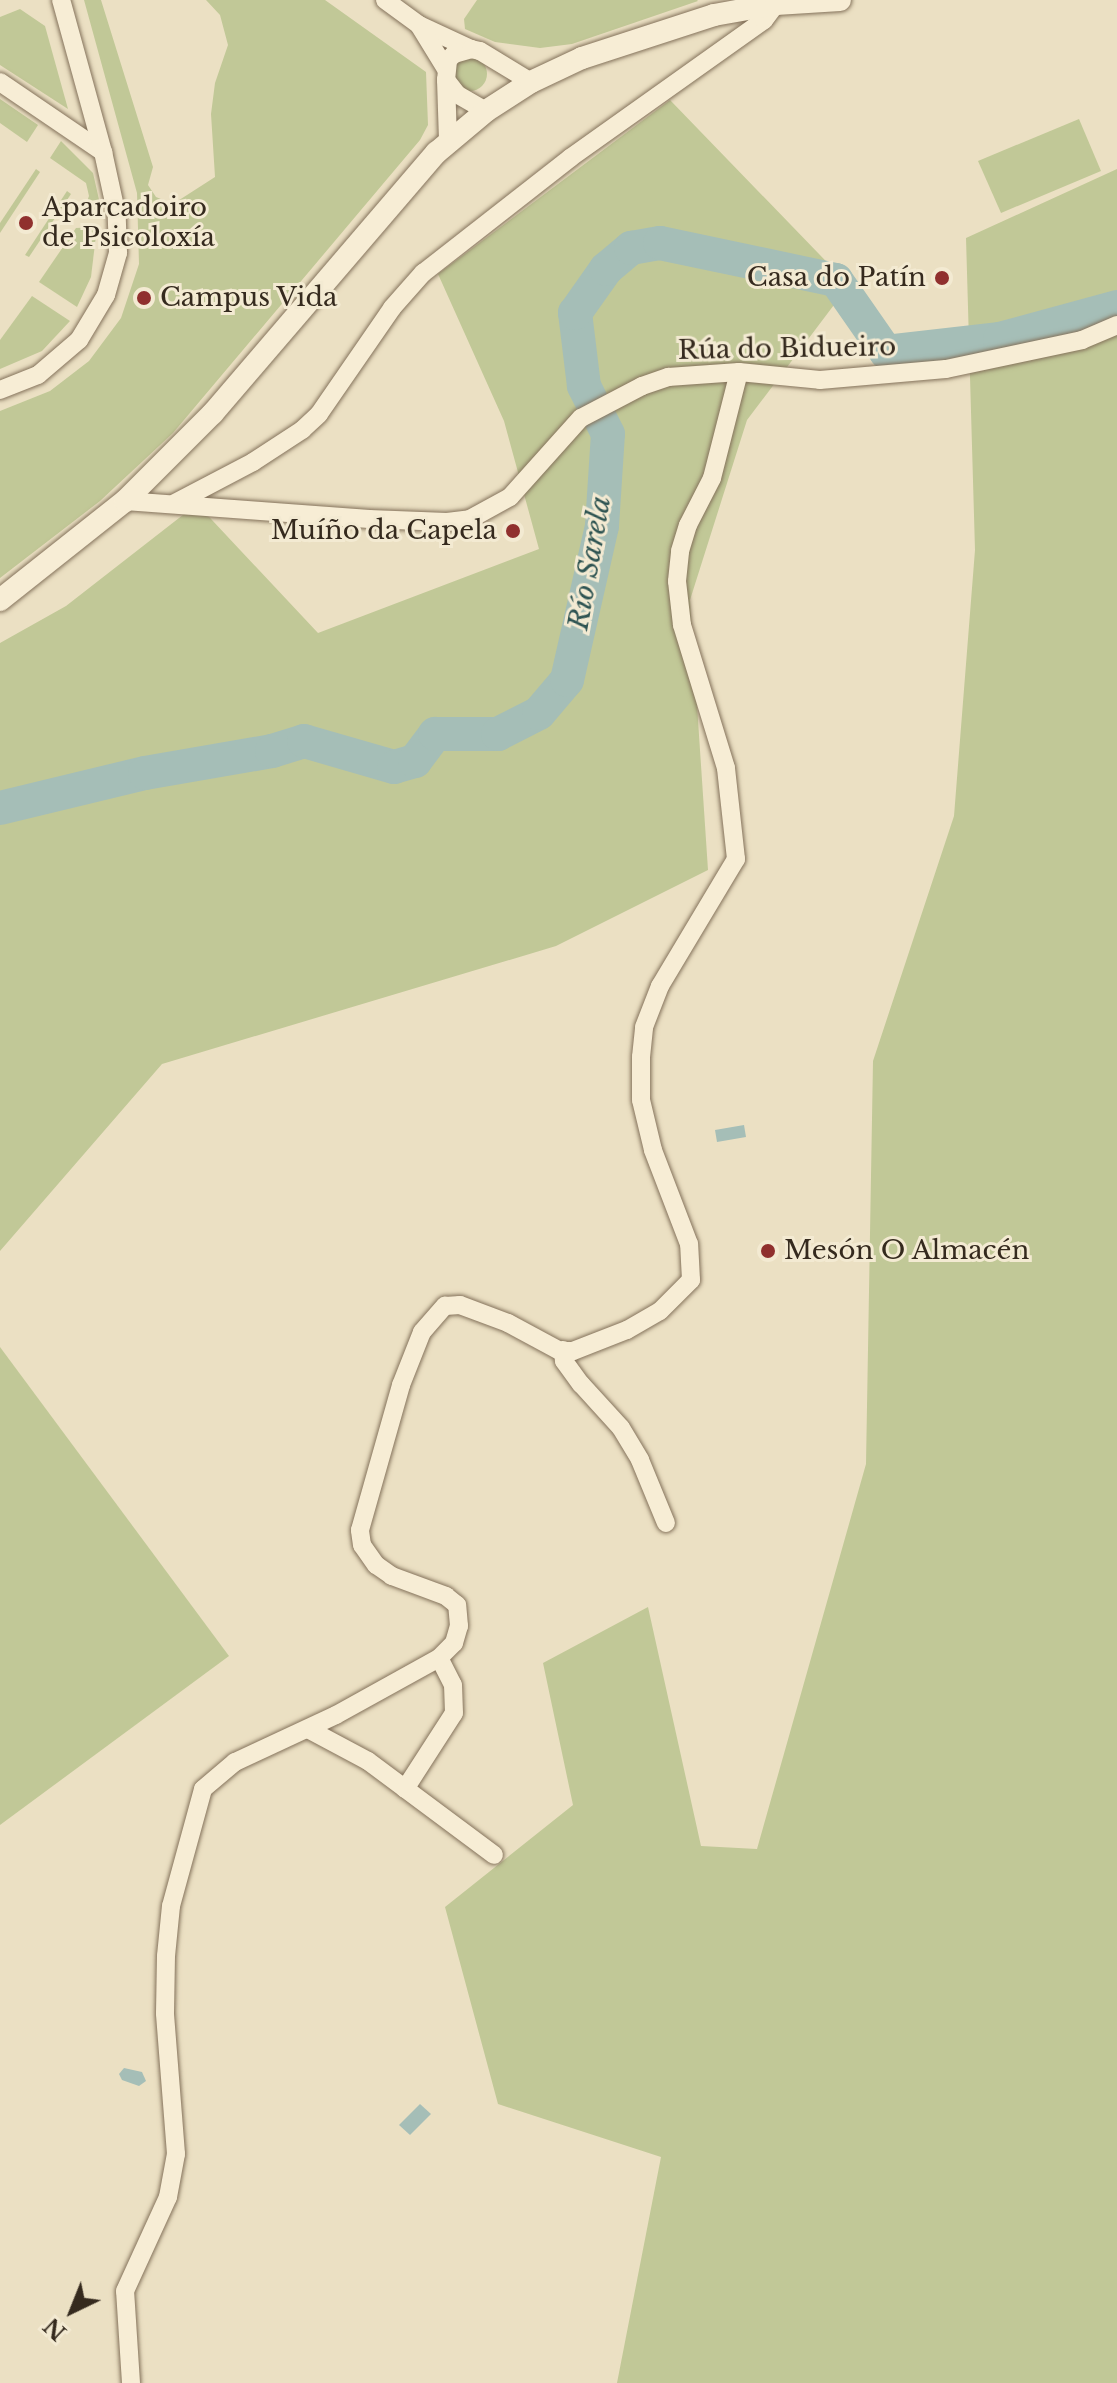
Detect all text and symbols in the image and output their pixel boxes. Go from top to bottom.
place label: Aparcadoiro de Psicoloxía [42,192,215,254]
marker: Aparcadoiro de Psicoloxía [17,214,35,232]
place label: Casa do Patín [746,262,926,294]
marker: Casa do Patín [933,269,951,287]
place label: Campus Vida [160,282,338,314]
marker: Campus Vida [135,289,153,307]
street label: Rúa do Bidueiro [678,331,896,367]
water label: Río Sarela [562,493,618,633]
place label: Muíño da Capela [270,515,497,547]
marker: Muíño da Capela [504,522,522,540]
place label: Mesón O Almacén [784,1235,1030,1267]
marker: Mesón O Almacén [759,1242,777,1260]
north arrow [32,2271,112,2351]
text: N [39,2312,72,2346]

